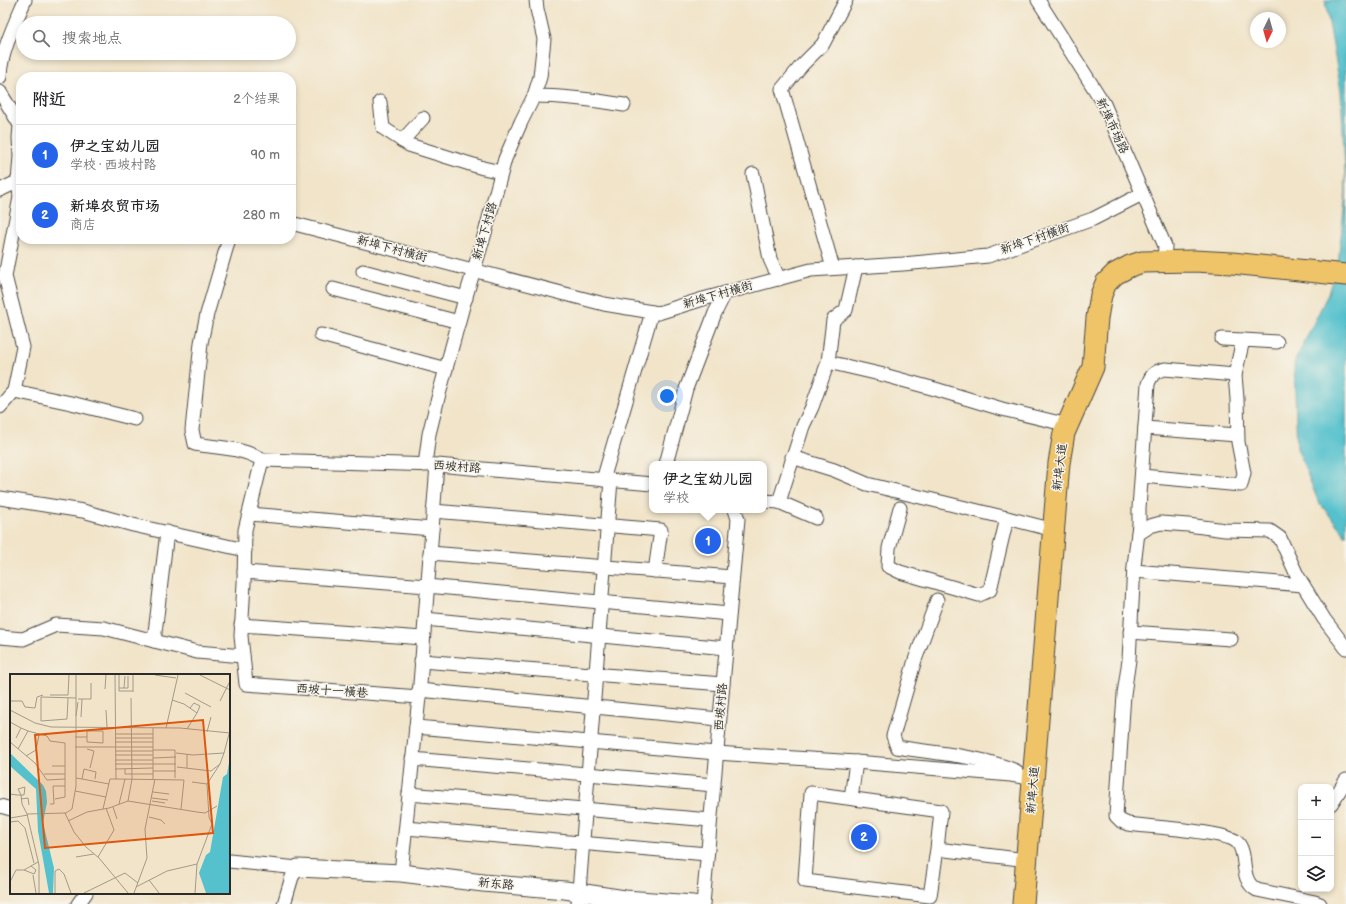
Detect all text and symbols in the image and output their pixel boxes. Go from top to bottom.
north arrow [1250,12,1286,48]
search box [16,16,296,60]
icon: search [30,27,52,49]
text: 搜索地点 [62,29,122,48]
text: 附近 [32,90,66,110]
text: 2个结果 [233,91,280,107]
street label: 新埠市场路 [1093,96,1131,156]
text: 伊之宝幼儿园 [70,137,160,156]
text: 1 [42,147,48,163]
text: 90 m [251,147,280,163]
text: 学校 · 西坡村路 [70,157,156,173]
text: 新埠农贸市场 [70,197,160,216]
street label: 新埠下村路 [470,200,500,262]
text: 2 [41,207,49,223]
text: 280 m [243,207,280,223]
text: 商店 [70,217,96,233]
street label: 新埠下村横街 [999,220,1071,258]
street label: 新埠下村横街 [355,232,429,266]
street label: 新埠下村横街 [681,278,755,312]
your location [657,386,677,406]
street label: 新埠大道 [1050,442,1070,492]
street label: 西坡村路 [433,458,481,476]
popup [649,461,767,513]
text: 伊之宝幼儿园 [663,470,753,489]
text: 学校 [663,490,689,506]
pin: 1 [695,526,721,556]
inset map [10,674,230,894]
street label: 西坡十一横巷 [296,681,368,701]
street label: 西坡村路 [711,682,731,732]
street label: 新埠大道 [1023,765,1043,815]
map controls [1298,784,1334,892]
button: + [1298,784,1334,820]
button: − [1298,820,1334,856]
pin: 2 [851,822,877,852]
button: layers [1298,856,1334,892]
street label: 新东路 [477,875,515,893]

